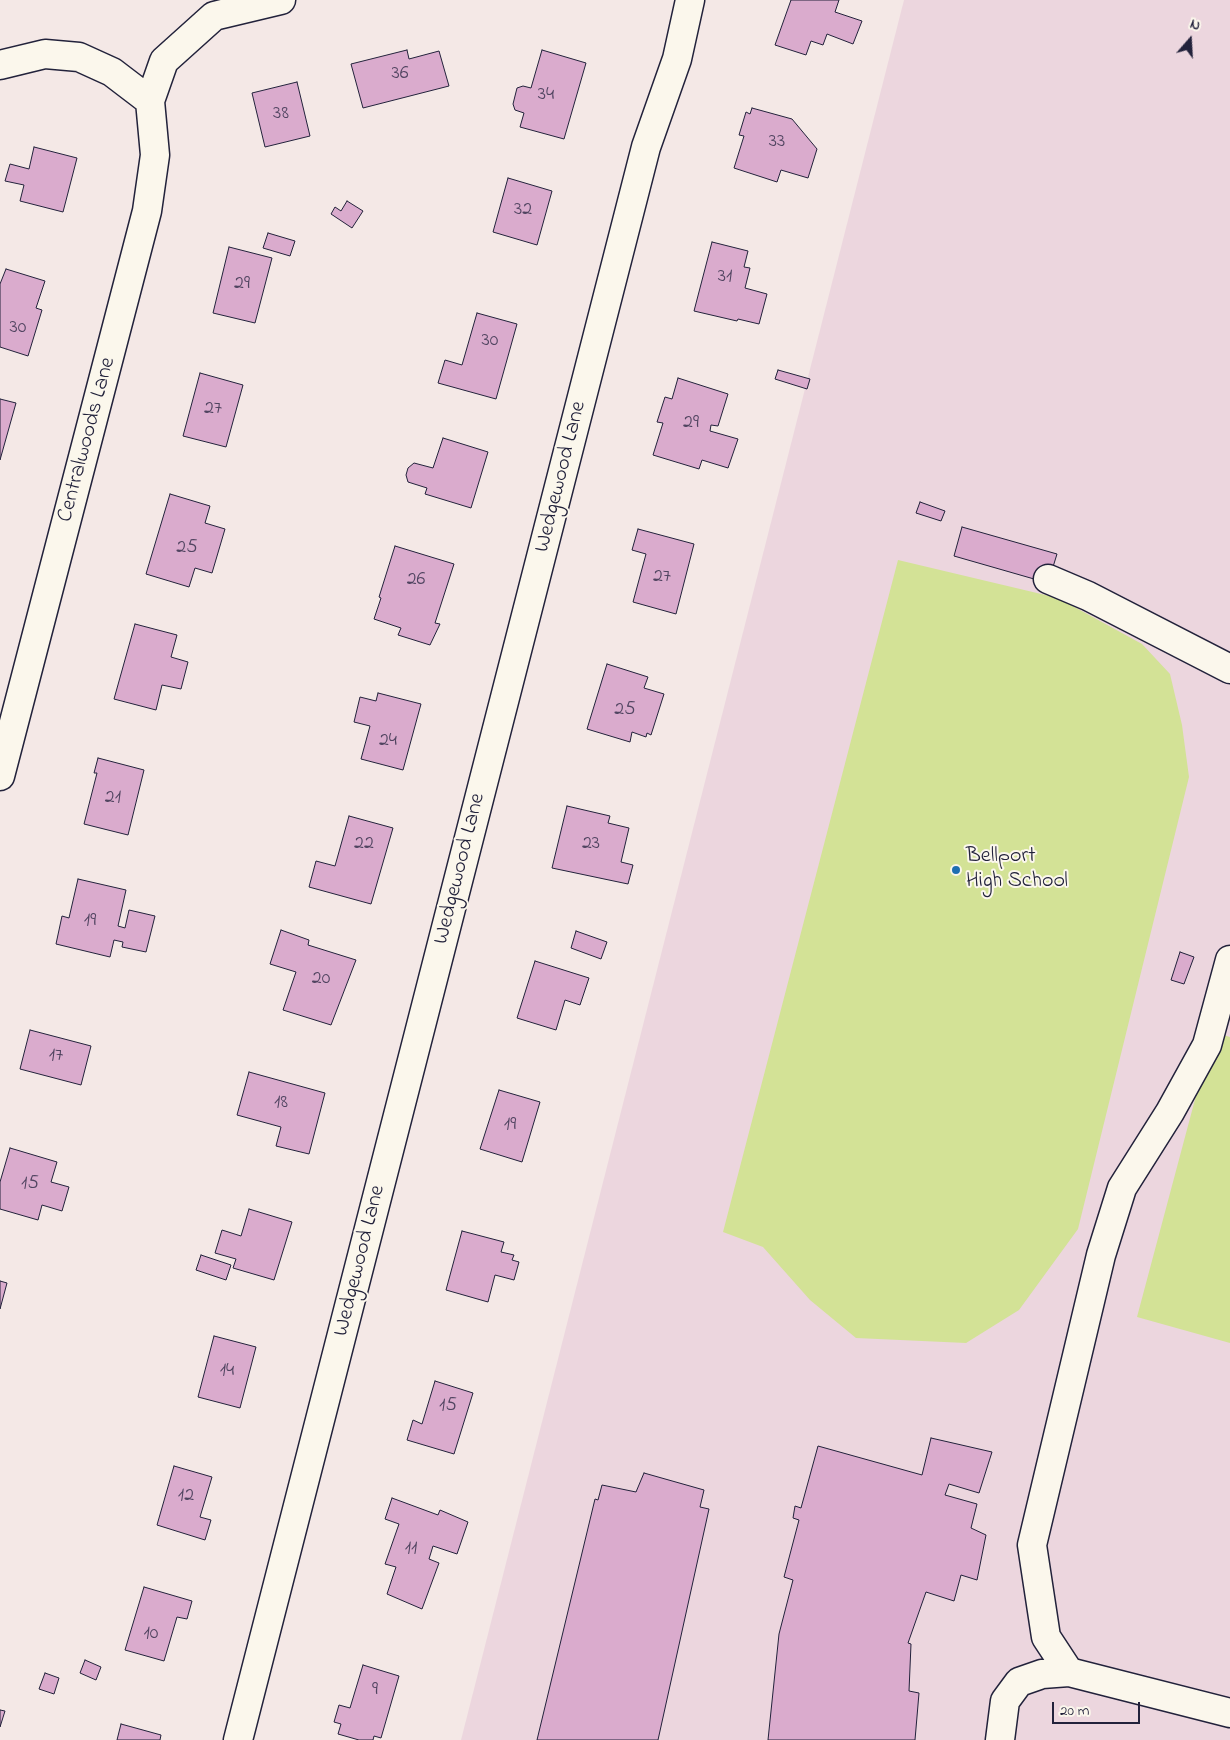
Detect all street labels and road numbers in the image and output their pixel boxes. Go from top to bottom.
street label: Centralwoods Lane [53,355,123,525]
street label: Wedgewood Lane [530,399,594,555]
street label: Wedgewood Lane [429,791,493,947]
street label: Wedgewood Lane [329,1183,393,1339]

